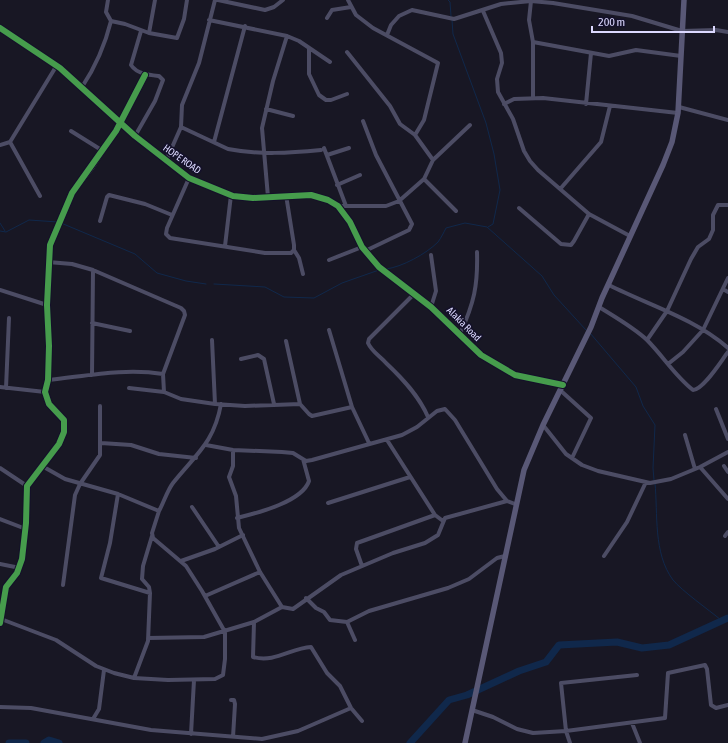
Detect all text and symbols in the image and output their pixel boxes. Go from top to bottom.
scale bar [592,8,714,34]
text: 200 m [598,15,625,29]
street label: HOPE ROAD [161,142,203,176]
street label: Alakia Road [445,305,484,344]

